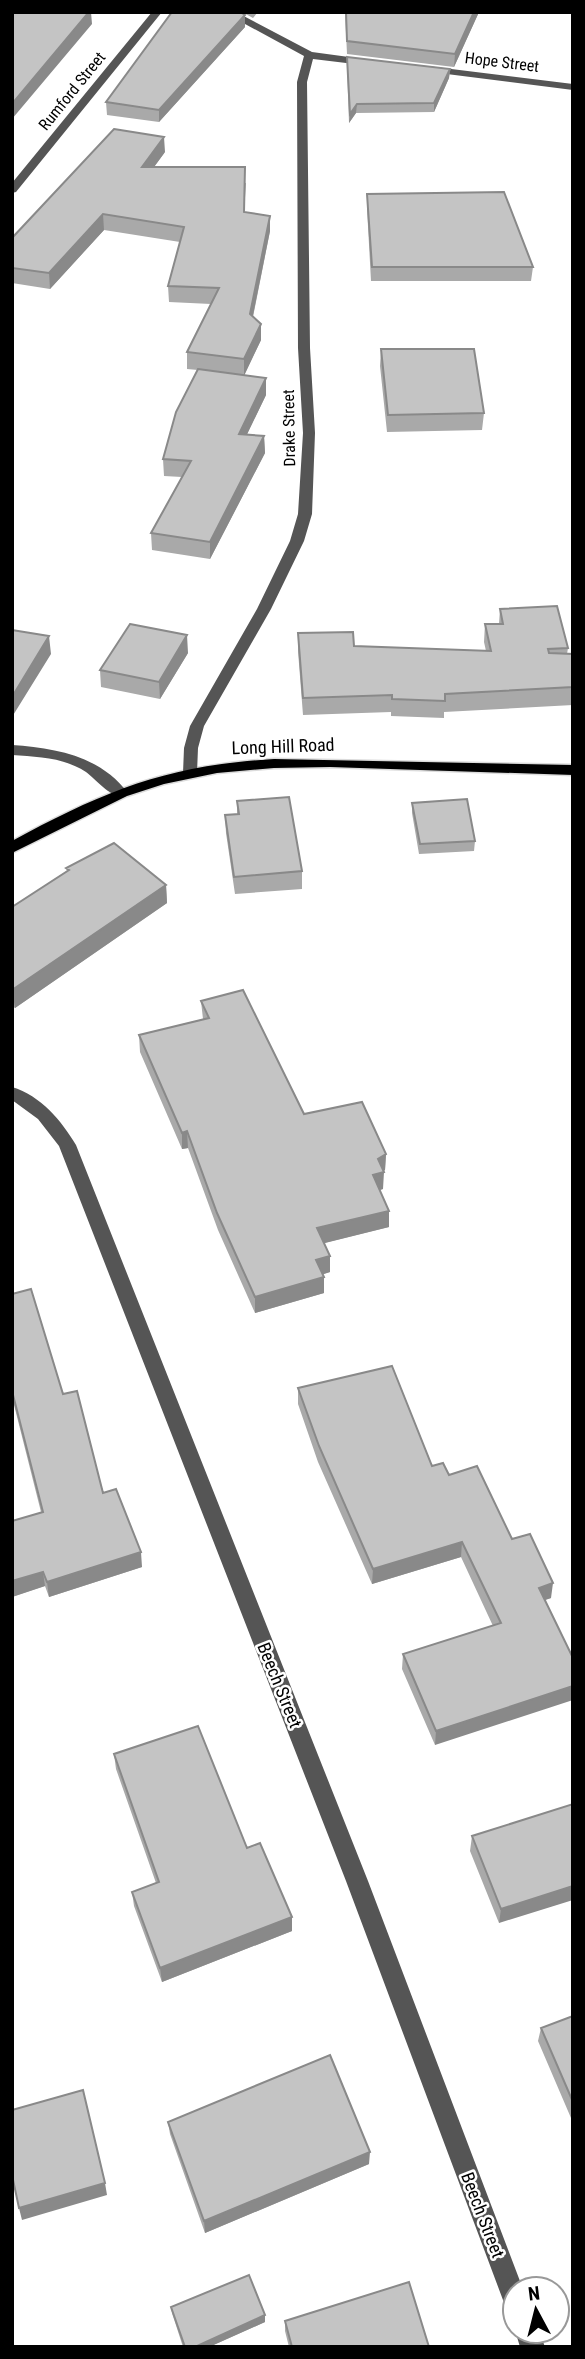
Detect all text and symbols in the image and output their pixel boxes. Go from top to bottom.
street label: Rumford Street [35,48,110,134]
street label: Hope Street [464,48,540,76]
street label: Drake Street [279,389,299,467]
street label: Long Hill Road [231,734,335,758]
street label: Beech Street [253,1639,307,1731]
street label: Beech Street [457,2169,509,2261]
north arrow [501,2275,571,2345]
text: N [527,2281,541,2306]

